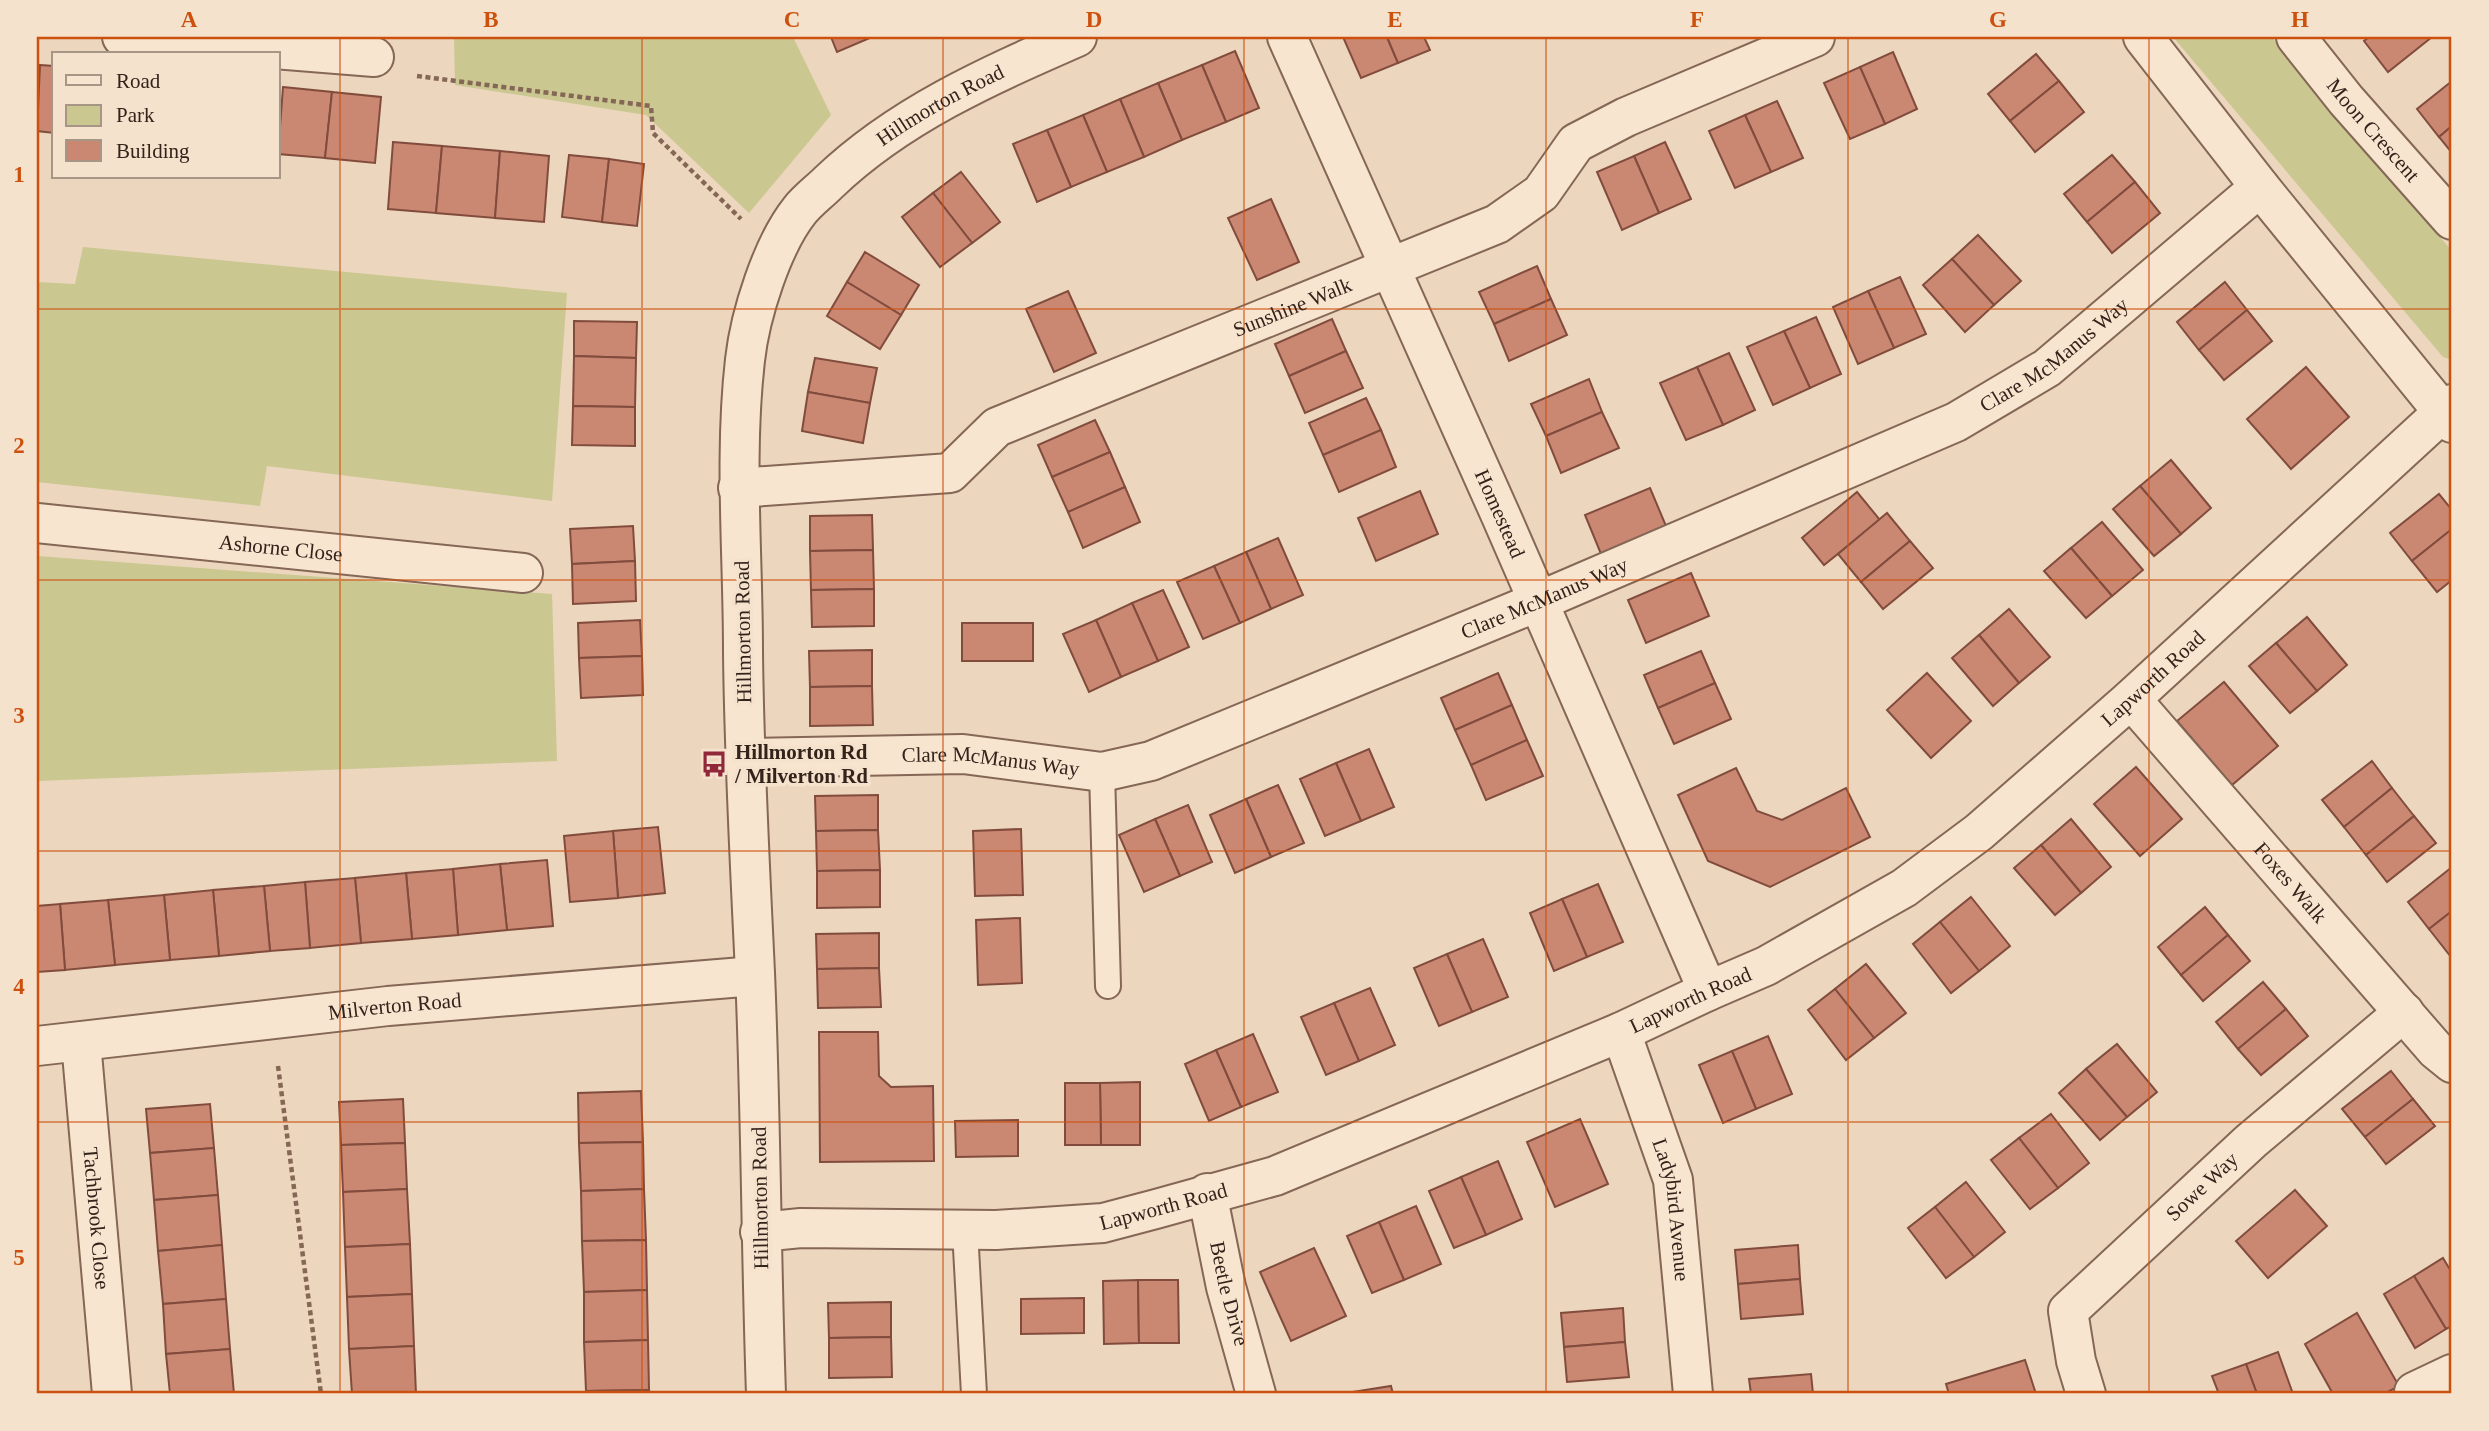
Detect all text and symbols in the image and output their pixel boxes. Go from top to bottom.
text: A [181,7,198,32]
text: B [483,7,499,32]
text: C [784,7,800,32]
text: D [1086,7,1102,32]
text: E [1387,7,1403,32]
text: F [1690,7,1704,32]
text: G [1989,7,2007,32]
text: H [2291,7,2309,32]
legend [52,52,280,178]
street label: Hillmorton Road [872,59,1008,151]
text: Road [116,69,161,93]
street label: Moon Crescent [2322,74,2425,187]
text: Park [116,103,155,127]
text: Building [116,139,190,163]
text: 1 [13,162,25,187]
street label: Sunshine Walk [1230,272,1356,342]
street label: Clare McManus Way [1975,292,2133,417]
text: 2 [13,433,25,458]
street label: Homestead [1470,466,1530,562]
street label: Ashorne Close [218,530,344,566]
street label: Clare McManus Way [1457,552,1632,644]
street label: Hillmorton Road [730,560,756,704]
street label: Lapworth Road [2096,625,2210,731]
text: 3 [13,703,25,728]
place label: Hillmorton Rd / Milverton Rd [734,740,868,788]
street label: Clare McManus Way [901,742,1081,781]
bus stop icon: Hillmorton Rd / Milverton Rd [699,749,729,779]
street label: Foxes Walk [2249,837,2332,928]
street label: Lapworth Road [1626,962,1755,1038]
text: 4 [13,974,25,999]
street label: Milverton Road [327,988,463,1025]
street label: Hillmorton Road [747,1126,773,1270]
street label: Ladybird Avenue [1647,1135,1694,1282]
street label: Tachbrook Close [78,1146,115,1290]
street label: Sowe Way [2161,1147,2243,1226]
street label: Lapworth Road [1097,1178,1230,1235]
street label: Beetle Drive [1205,1239,1254,1348]
text: 5 [13,1245,25,1270]

